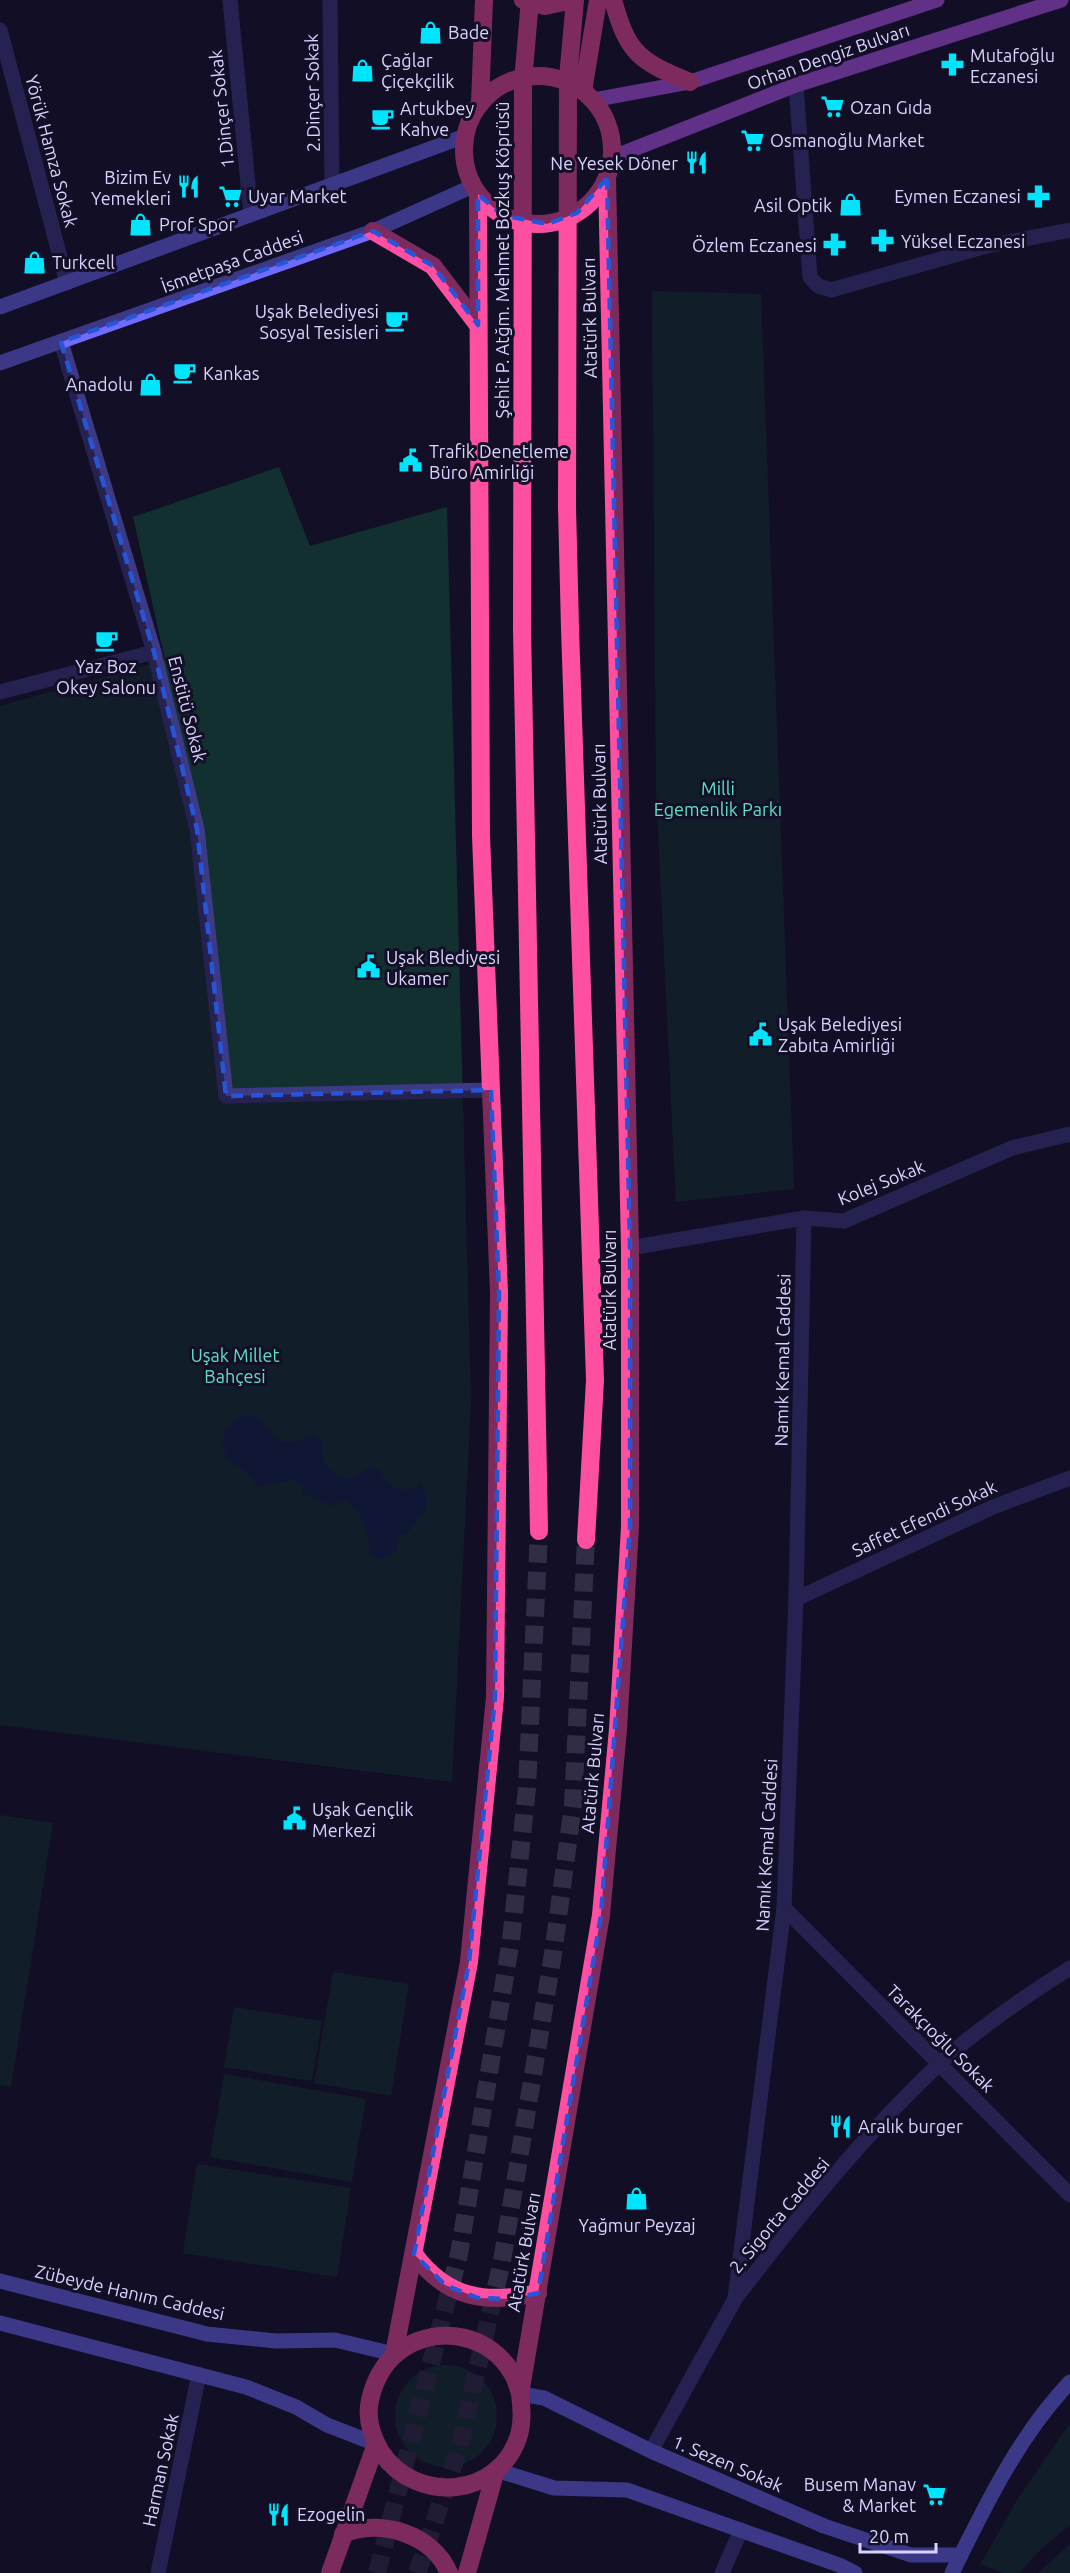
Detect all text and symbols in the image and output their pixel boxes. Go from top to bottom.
shop icon: Bade [417,19,443,45]
street label: Orhan Dengiz Bulvarı [744,19,912,93]
place label: Bade [448,22,489,42]
street label: 2.Dinçer Sokak [301,34,323,152]
place label: Mutafoğlu Eczanesi [970,45,1055,86]
street label: 1.Dinçer Sokak [205,49,237,169]
place label: Çağlar Çiçekçilik [381,50,454,91]
pharmacy icon: Mutafoğlu Eczanesi [939,52,965,78]
shop icon: Çağlar Çiçekçilik [350,57,376,83]
street label: Yörük Hamza Sokak [22,73,82,229]
supermarket icon: Ozan Gıda [819,94,845,120]
place label: Ozan Gıda [850,97,932,117]
place label: Artukbey Kahve [400,98,474,139]
street label: Şehit P. Atğm. Mehmet Bozkuş Köprüsü [492,101,512,419]
cafe icon: Artukbey Kahve [369,105,395,131]
supermarket icon: Osmanoğlu Market [739,127,765,153]
place label: Osmanoğlu Market [770,130,924,150]
restaurant icon: Ne Yesek Döner [683,150,709,176]
place label: Ne Yesek Döner [550,153,678,173]
place label: Bizim Ev Yemekleri [91,167,171,208]
restaurant icon: Bizim Ev Yemekleri [176,174,202,200]
supermarket icon: Uyar Market [217,183,243,209]
pharmacy icon: Eymen Eczanesi [1026,183,1052,209]
place label: Uyar Market [248,186,347,206]
place label: Eymen Eczanesi [894,186,1021,206]
shop icon: Asil Optik [837,192,863,218]
place label: Asil Optik [754,195,832,215]
shop icon: Prof Spor [128,211,154,237]
place label: Prof Spor [159,214,236,234]
street label: İsmetpaşa Caddesi [158,226,306,296]
pharmacy icon: Yüksel Eczanesi [870,228,896,254]
place label: Yüksel Eczanesi [901,231,1025,251]
pharmacy icon: Özlem Eczanesi [822,232,848,258]
place label: Özlem Eczanesi [692,235,817,255]
shop icon: Turkcell [21,249,47,275]
place label: Turkcell [52,252,115,272]
street label: Atatürk Bulvarı [578,257,600,379]
place label: Uşak Belediyesi Sosyal Tesisleri [255,301,379,342]
cafe icon: Uşak Belediyesi Sosyal Tesisleri [384,308,410,334]
cafe icon: Kankas [172,360,198,386]
place label: Kankas [203,363,260,383]
shop icon: Anadolu [138,371,164,397]
place label: Anadolu [66,374,133,394]
place label: Trafik Denetleme Büro Amirliği [429,441,569,482]
public building icon: Trafik Denetleme Büro Amirliği [398,448,424,474]
cafe icon: Yaz Boz Okey Salonu [93,627,119,653]
street label: Enstitü Sokak [165,654,211,764]
place label: Yaz Boz Okey Salonu [56,656,156,697]
street label: Atatürk Bulvarı [588,743,610,865]
park label: Milli Egemenlik Parkı [654,778,782,819]
place label: Uşak Blediyesi Ukamer [386,947,500,988]
public building icon: Uşak Blediyesi Ukamer [355,954,381,980]
place label: Uşak Belediyesi Zabıta Amirliği [778,1014,902,1055]
public building icon: Uşak Belediyesi Zabıta Amirliği [747,1021,773,1047]
street label: Kolej Sokak [835,1156,927,1208]
street label: Atatürk Bulvarı [599,1230,619,1351]
street label: Namık Kemal Caddesi [770,1273,794,1447]
park label: Uşak Millet Bahçesi [190,1345,280,1386]
street label: Saffet Efendi Sokak [849,1476,999,1560]
street label: Atatürk Bulvarı [577,1712,607,1834]
street label: Namık Kemal Caddesi [751,1758,781,1932]
place label: Uşak Gençlik Merkezi [312,1799,413,1840]
public building icon: Uşak Gençlik Merkezi [281,1806,307,1832]
street label: Tarakçıoğlu Sokak [883,1980,999,2096]
restaurant icon: Aralık burger [827,2113,853,2139]
place label: Aralık burger [858,2116,963,2136]
street label: 2. Sigorta Caddesi [725,2153,833,2277]
shop icon: Yağmur Peyzaj [624,2186,650,2212]
street label: Atatürk Bulvarı [503,2191,543,2313]
place label: Yağmur Peyzaj [578,2215,696,2235]
street label: Zübeyde Hanım Caddesi [33,2260,227,2324]
street label: Harman Sokak [138,2412,182,2528]
street label: 1. Sezen Sokak [670,2431,786,2495]
place label: Busem Manav & Market [804,2474,916,2515]
supermarket icon: Busem Manav & Market [921,2481,947,2507]
restaurant icon: Ezogelin [266,2501,292,2527]
place label: Ezogelin [297,2504,365,2524]
scale bar [860,2516,936,2554]
text: 20 m [869,2526,909,2546]

